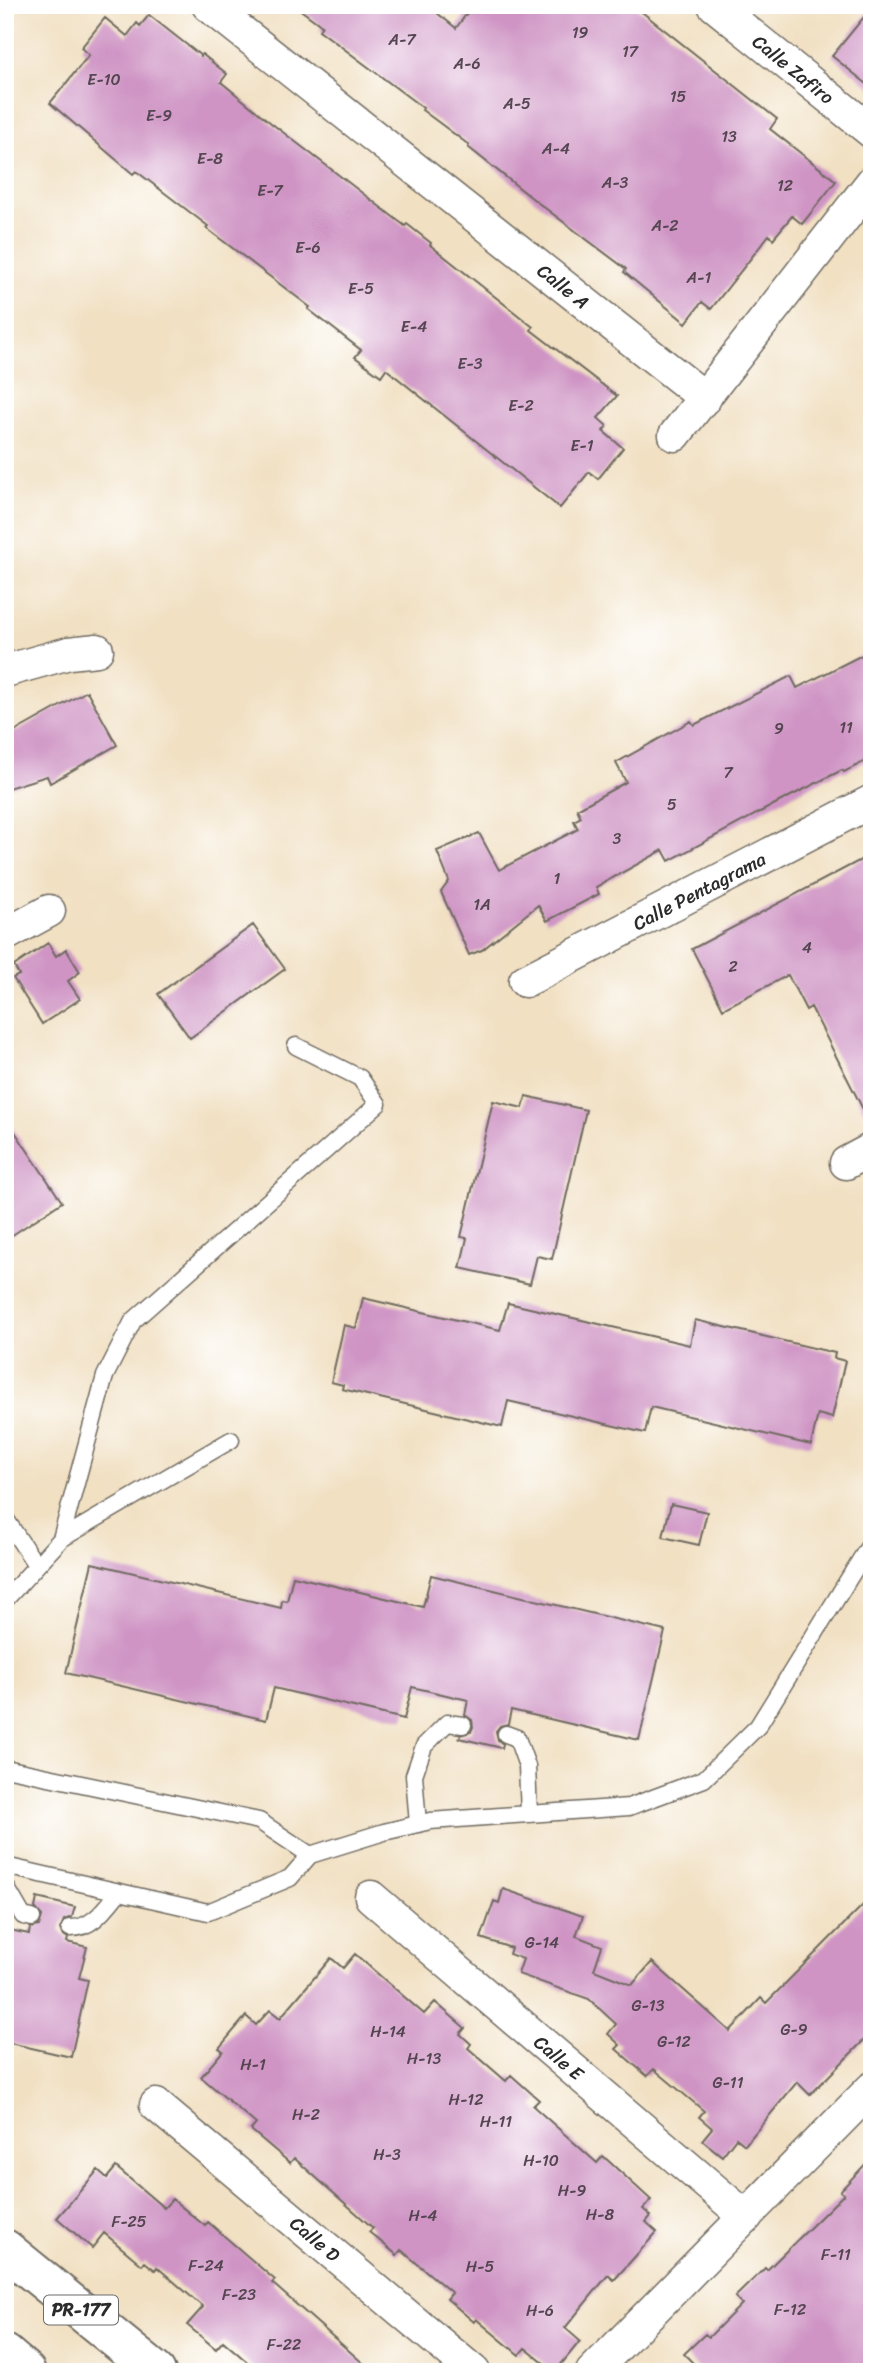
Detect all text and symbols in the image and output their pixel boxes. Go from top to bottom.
house number: 19 [572,18,589,47]
house number: A-7 [387,25,416,54]
street label: Calle Zafiro [745,26,842,113]
house number: 17 [622,37,639,66]
house number: A-6 [452,49,481,78]
house number: E-10 [87,65,121,94]
house number: 15 [670,82,687,111]
house number: A-5 [502,89,531,118]
house number: E-9 [146,101,172,130]
house number: 13 [721,122,737,151]
house number: A-4 [541,134,570,163]
house number: E-8 [197,144,223,173]
house number: A-3 [601,168,629,197]
house number: 12 [777,171,793,200]
house number: E-7 [257,176,284,205]
house number: A-2 [650,211,679,240]
house number: E-6 [295,233,321,262]
street label: Calle A [529,255,597,318]
house number: A-1 [686,263,712,292]
house number: E-5 [348,274,374,303]
house number: E-4 [401,312,427,341]
house number: E-3 [457,349,483,378]
house number: E-2 [508,391,534,420]
house number: E-1 [570,431,594,460]
house number: 11 [839,713,853,742]
house number: 9 [774,714,784,743]
house number: 7 [723,758,733,787]
house number: 5 [667,790,677,819]
house number: 3 [613,824,622,853]
street label: Calle Pentagrama [627,843,772,940]
house number: 1 [554,864,561,893]
house number: 1A [473,890,491,919]
house number: 4 [802,933,812,962]
house number: 2 [728,952,738,981]
house number: G-14 [525,1928,559,1957]
house number: G-13 [631,1991,665,2020]
house number: G-9 [780,2015,808,2044]
house number: H-14 [370,2017,406,2046]
street label: Calle E [526,2026,592,2090]
house number: G-12 [657,2027,691,2056]
house number: H-13 [407,2044,441,2073]
house number: H-1 [240,2050,266,2079]
house number: G-11 [712,2068,744,2097]
house number: H-12 [449,2085,483,2114]
house number: H-2 [292,2100,320,2129]
house number: H-11 [480,2107,512,2136]
house number: H-3 [373,2140,401,2169]
house number: H-10 [523,2146,559,2175]
house number: H-9 [558,2176,586,2205]
house number: H-8 [586,2200,615,2229]
house number: H-4 [409,2201,437,2230]
house number: F-25 [111,2207,147,2236]
street label: Calle D [282,2208,348,2271]
house number: F-11 [821,2240,851,2269]
house number: F-24 [188,2251,224,2280]
house number: H-5 [466,2252,494,2281]
house number: F-23 [222,2280,256,2309]
house number: F-12 [774,2295,806,2324]
road number: PR-177 [44,2296,118,2324]
house number: H-6 [526,2296,554,2325]
house number: F-22 [267,2330,301,2359]

